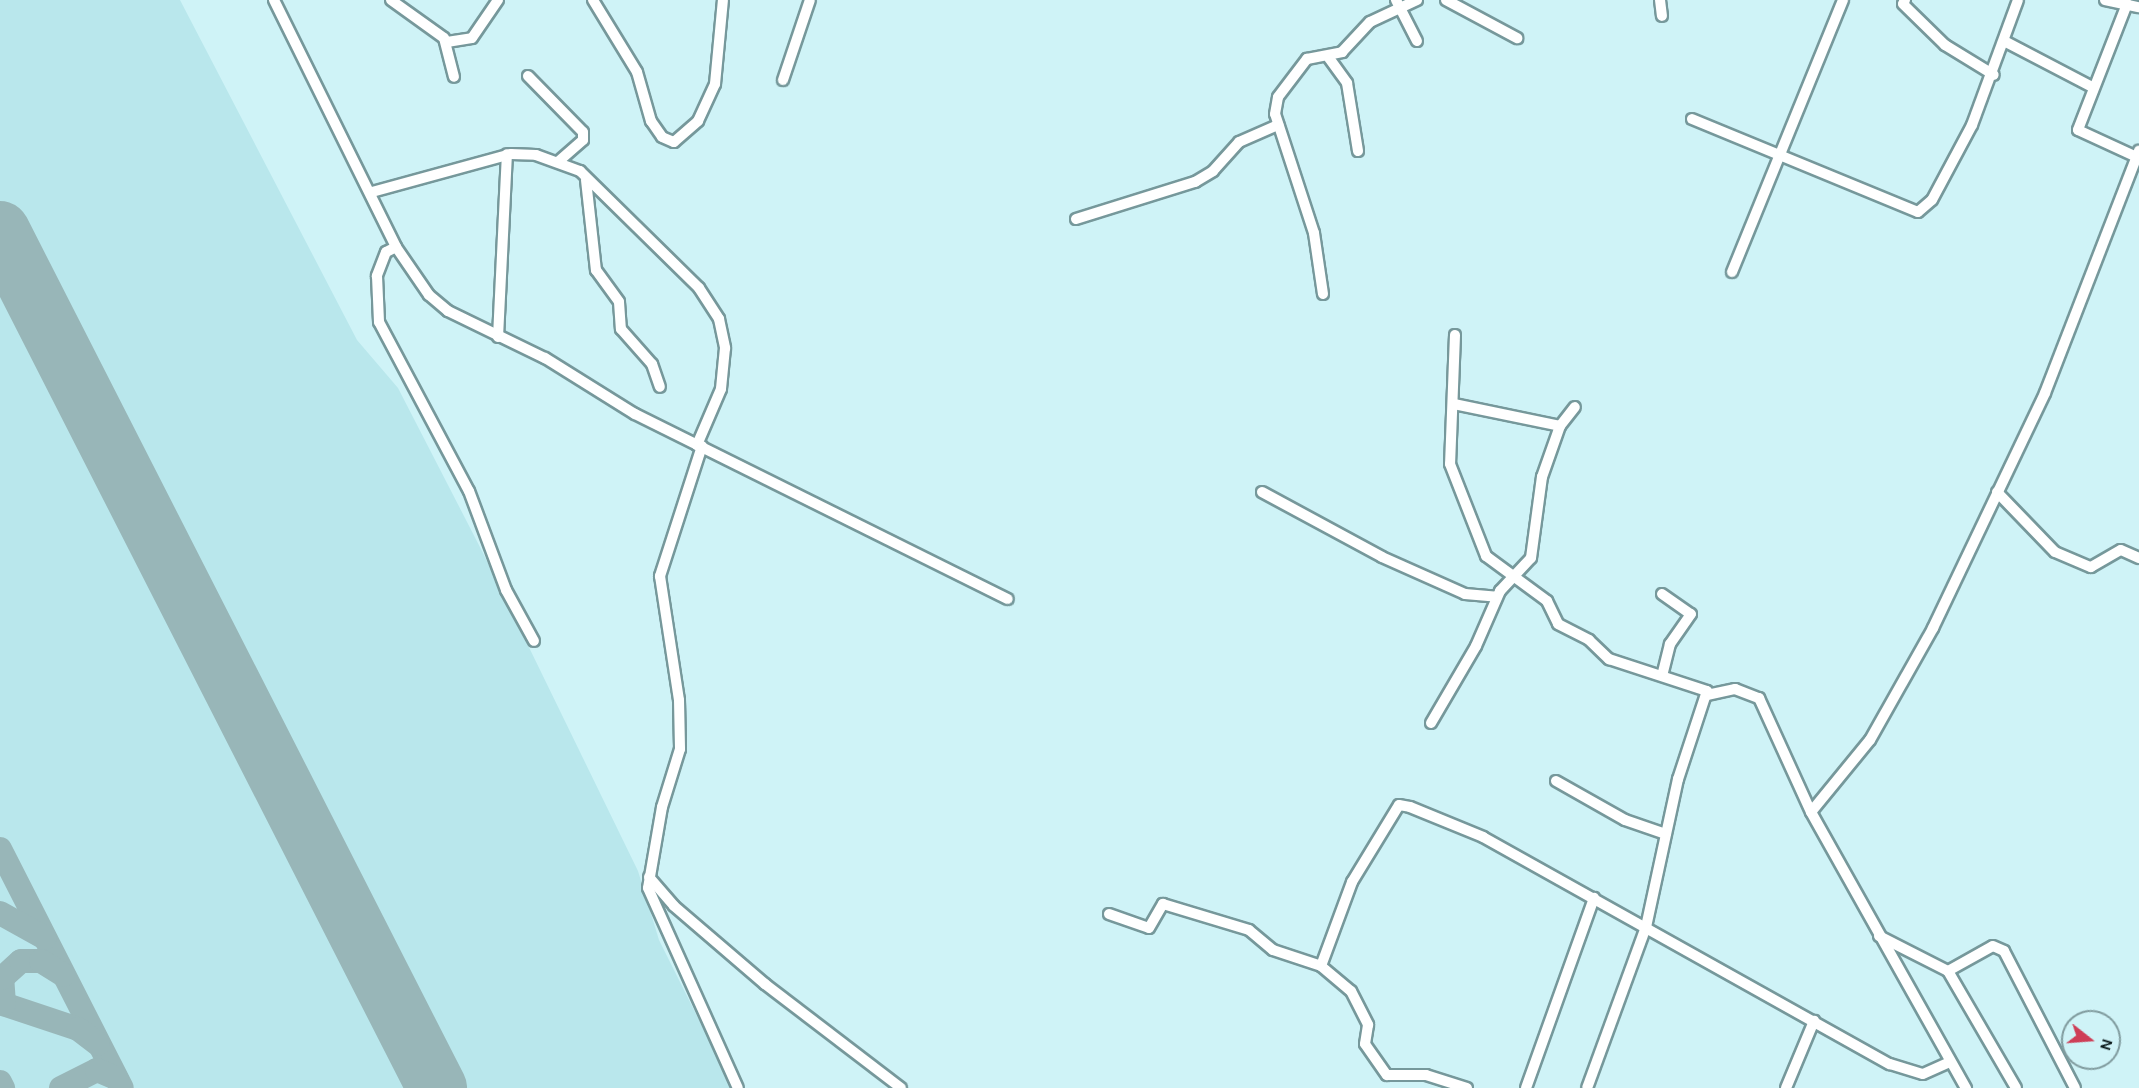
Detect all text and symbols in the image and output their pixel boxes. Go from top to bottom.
north arrow [2061,1010,2121,1070]
text: N [2096,1037,2118,1053]

